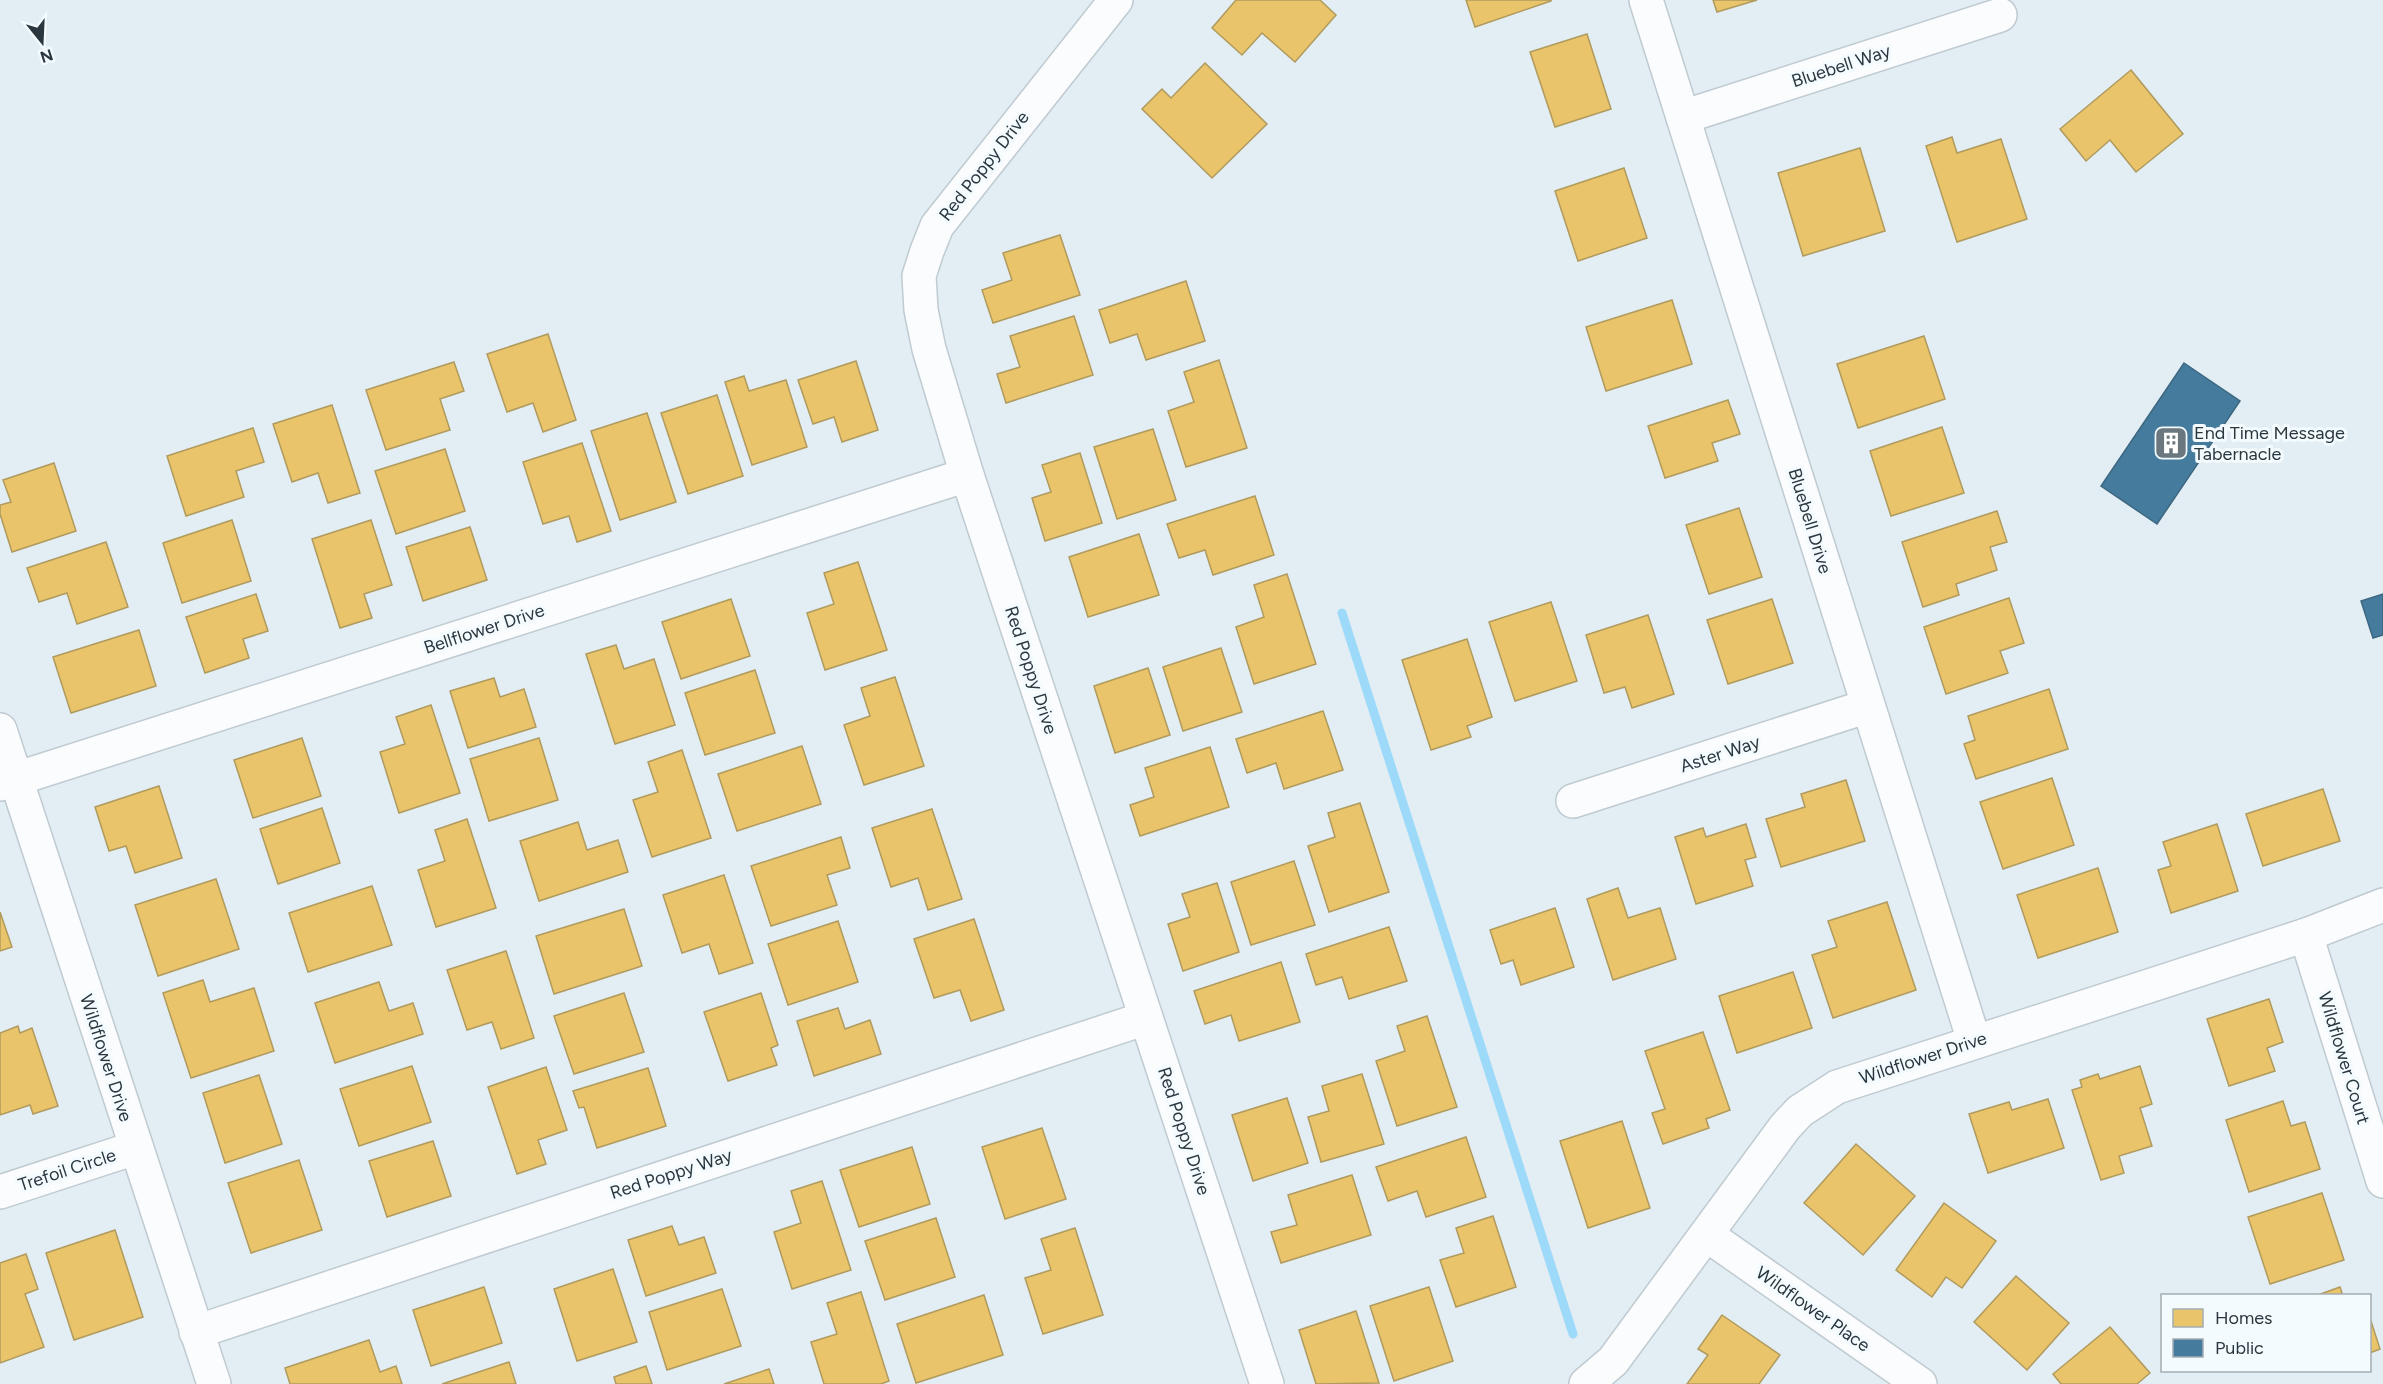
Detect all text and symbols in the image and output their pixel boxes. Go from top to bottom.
north arrow [12,12,72,72]
street label: Bluebell Way [1789,40,1894,92]
text: N [38,45,55,67]
street label: Red Poppy Drive [934,107,1034,225]
place label: End Time Message Tabernacle [2194,422,2345,465]
building icon: End Time Message Tabernacle [2153,425,2189,461]
street label: Bluebell Drive [1784,466,1837,577]
street label: Bellflower Drive [421,599,547,659]
street label: Red Poppy Drive [1000,603,1062,737]
street label: Aster Way [1677,731,1763,777]
street label: Wildflower Court [2313,989,2375,1127]
street label: Wildflower Drive [75,992,137,1125]
street label: Wildflower Drive [1857,1027,1990,1089]
street label: Red Poppy Drive [1153,1064,1215,1198]
street label: Trefoil Circle [15,1144,119,1196]
street label: Red Poppy Way [607,1144,735,1204]
street label: Wildflower Place [1752,1262,1874,1357]
legend [2161,1294,2371,1372]
text: Homes [2215,1307,2273,1329]
text: Public [2215,1337,2264,1359]

